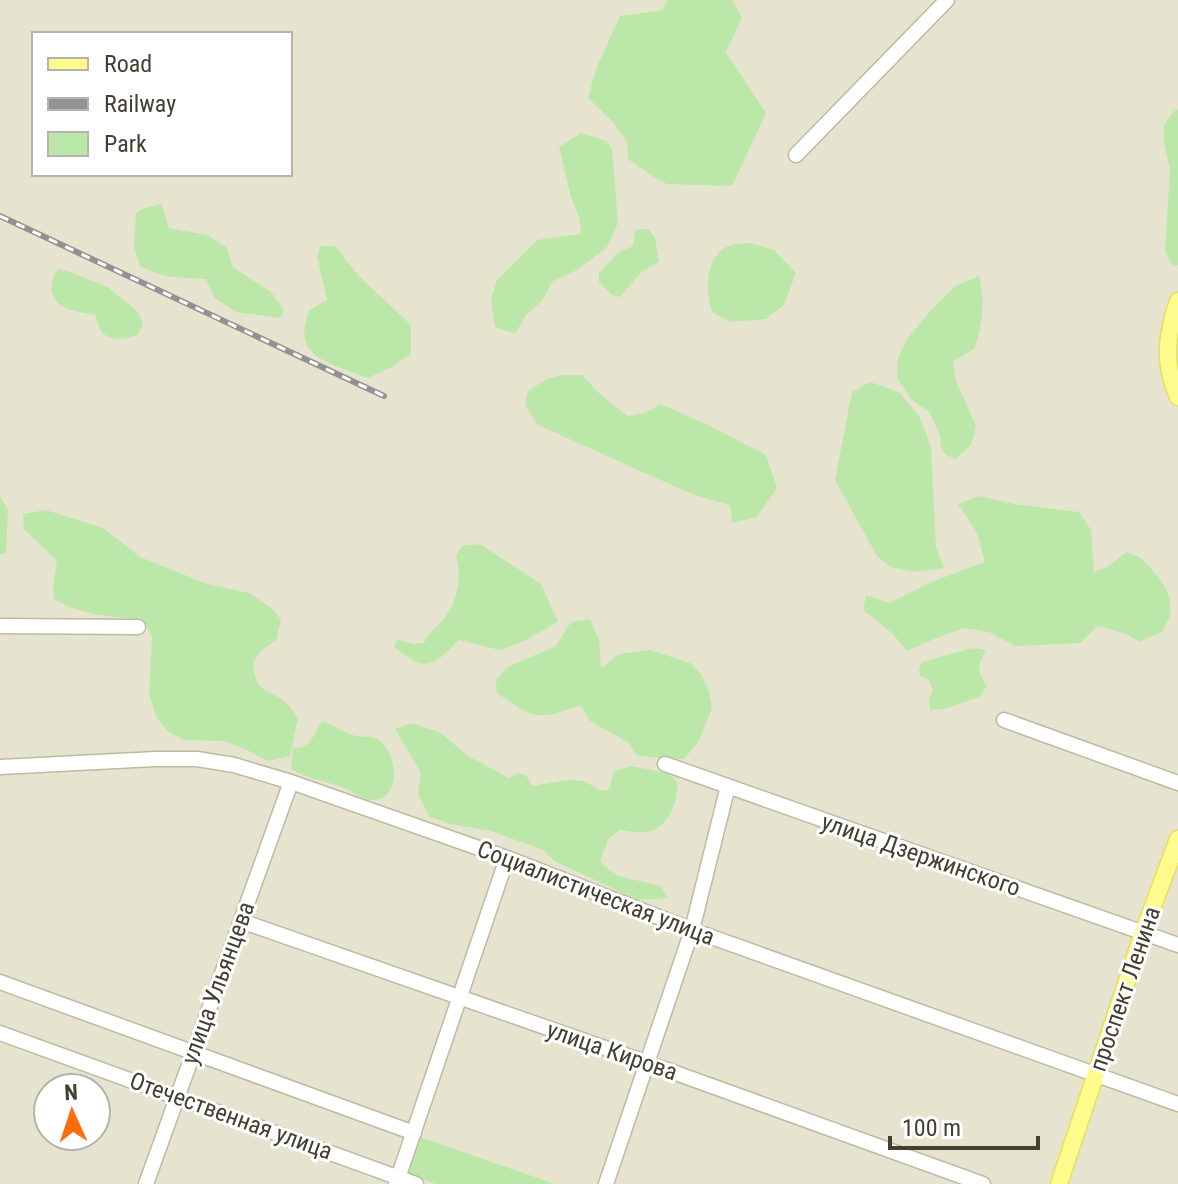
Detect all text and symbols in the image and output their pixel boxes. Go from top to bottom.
legend [32,32,292,176]
text: Road [104,50,152,78]
text: Railway [104,90,176,118]
text: Park [104,130,147,158]
street label: улица Дзержинского [818,808,1024,902]
street label: Социалистическая улица [473,835,719,951]
street label: улица Ульянцева [176,898,260,1068]
street label: проспект Ленина [1084,903,1166,1075]
street label: улица Кирова [543,1016,681,1086]
street label: Отечественная улица [126,1066,336,1166]
north arrow [32,1072,112,1152]
text: N [64,1080,78,1105]
scale bar [890,1100,1038,1150]
text: 100 m [902,1114,961,1142]

